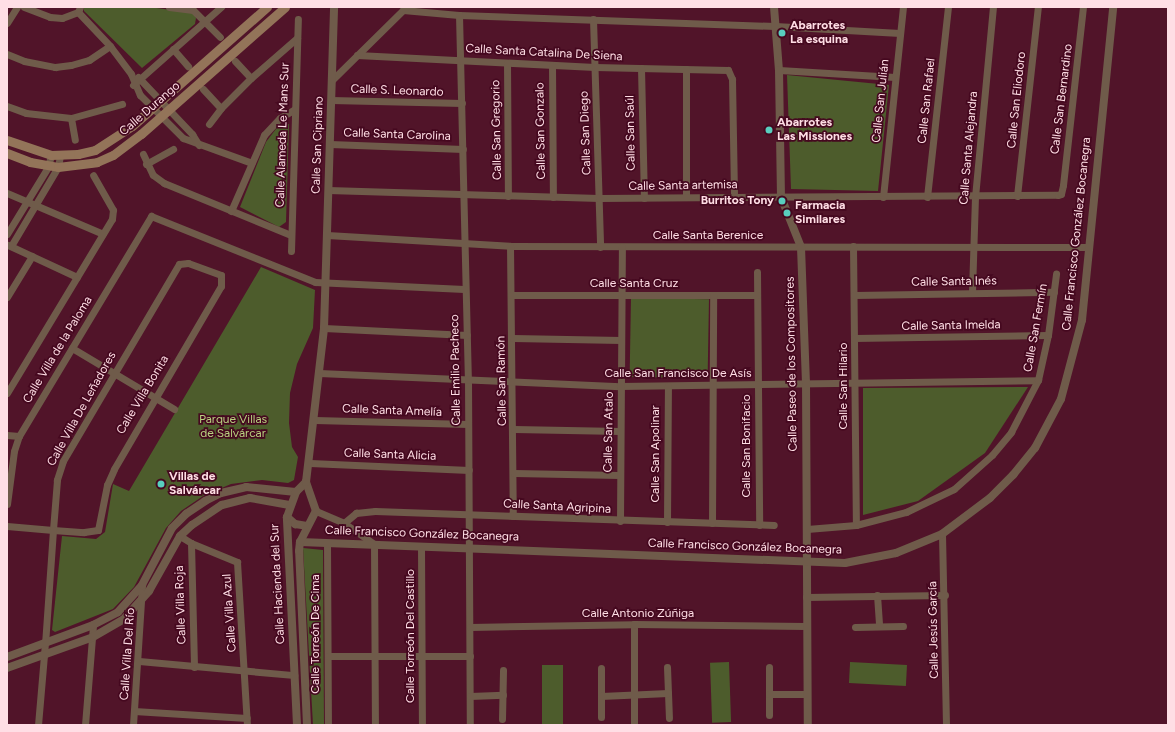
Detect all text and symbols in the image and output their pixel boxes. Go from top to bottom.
place label: Abarrotes La esquina [790,19,848,47]
marker: Abarrotes La esquina [777,28,787,38]
street label: Calle Santa Catalina De Siena [465,42,623,64]
street label: Calle San Bernardino [1048,43,1076,155]
street label: Calle San Eliodoro [1005,51,1029,149]
street label: Calle San Rafael [915,57,939,145]
street label: Calle San Julián [869,59,893,143]
street label: Calle Alameda Le Mans Sur [273,62,293,208]
street label: Calle Durango [117,79,183,139]
street label: Calle San Gregorio [489,80,505,180]
street label: Calle S. Leonardo [350,82,444,100]
street label: Calle San Gonzalo [533,82,549,180]
street label: Calle San Diego [577,91,595,175]
street label: Calle Santa Alejandra [957,91,981,205]
street label: Calle San Saúl [623,95,639,171]
street label: Calle San Cipriano [309,96,327,194]
place label: Abarrotes Las Missiones [777,116,852,144]
marker: Abarrotes Las Missiones [764,125,774,135]
street label: Calle Santa Carolina [343,126,451,144]
street label: Calle Francisco González Bocanegra [1060,137,1094,331]
street label: Calle Santa artemisa [628,178,738,194]
place label: Burritos Tony [701,194,774,208]
marker: Burritos Tony [777,196,787,206]
place label: Farmacia Similares [795,199,845,227]
marker: Farmacia Similares [782,208,792,218]
street label: Calle Santa Berenice [653,229,763,243]
street label: Calle Santa Inés [911,274,997,290]
street label: Calle Paseo de los Compositores [783,276,801,452]
street label: Calle Santa Cruz [590,277,678,291]
street label: Calle San Fermín [1021,283,1051,373]
street label: Calle Villa de la Paloma [20,294,96,406]
street label: Calle Emilio Pacheco [448,314,464,426]
street label: Calle Santa Imelda [901,318,1001,334]
street label: Calle San Ramón [494,336,510,426]
street label: Calle San Hilario [837,342,851,430]
street label: Calle Villa De Leñadores [45,349,119,469]
street label: Calle Villa Bonita [114,353,172,437]
street label: Calle San Francisco De Asís [604,367,752,381]
street label: Calle San Atalo [601,391,617,473]
street label: Calle San Bonifacio [740,394,754,498]
street label: Calle Santa Amelía [342,402,442,420]
street label: Calle San Apolinar [649,405,663,503]
park label: Parque Villas de Salvárcar [199,413,267,441]
street label: Calle Santa Alicia [344,446,436,464]
place label: Villas de Salvárcar [169,470,220,498]
marker: Villas de Salvárcar [156,479,166,489]
street label: Calle Santa Agripina [503,497,611,517]
street label: Calle Hacienda del Sur [268,523,288,645]
street label: Calle Francisco González Bocanegra [325,523,519,545]
street label: Calle Francisco González Bocanegra [648,536,842,558]
street label: Calle Villa Roja [172,565,190,645]
street label: Calle Torreón Del Castillo [404,569,418,703]
street label: Calle Villa Azul [220,573,240,653]
street label: Calle Torreón De Cima [309,574,323,694]
street label: Calle Jesús García [926,581,942,679]
street label: Calle Villa Del Río [118,607,138,701]
street label: Calle Antonio Zúñiga [582,607,694,621]

